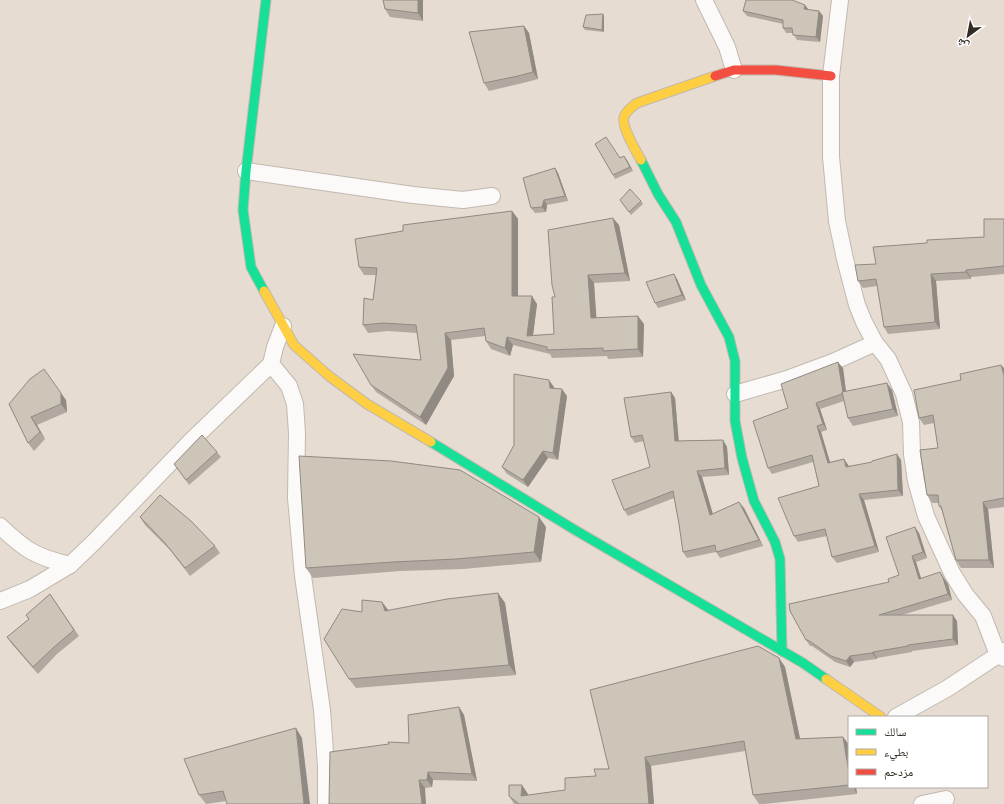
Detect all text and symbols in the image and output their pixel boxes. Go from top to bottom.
north arrow [948,16,988,56]
text: ش [954,34,972,54]
legend [848,716,988,788]
text: سالك [884,724,906,740]
text: بطيء [884,744,908,762]
text: مزدحم [884,764,913,780]

